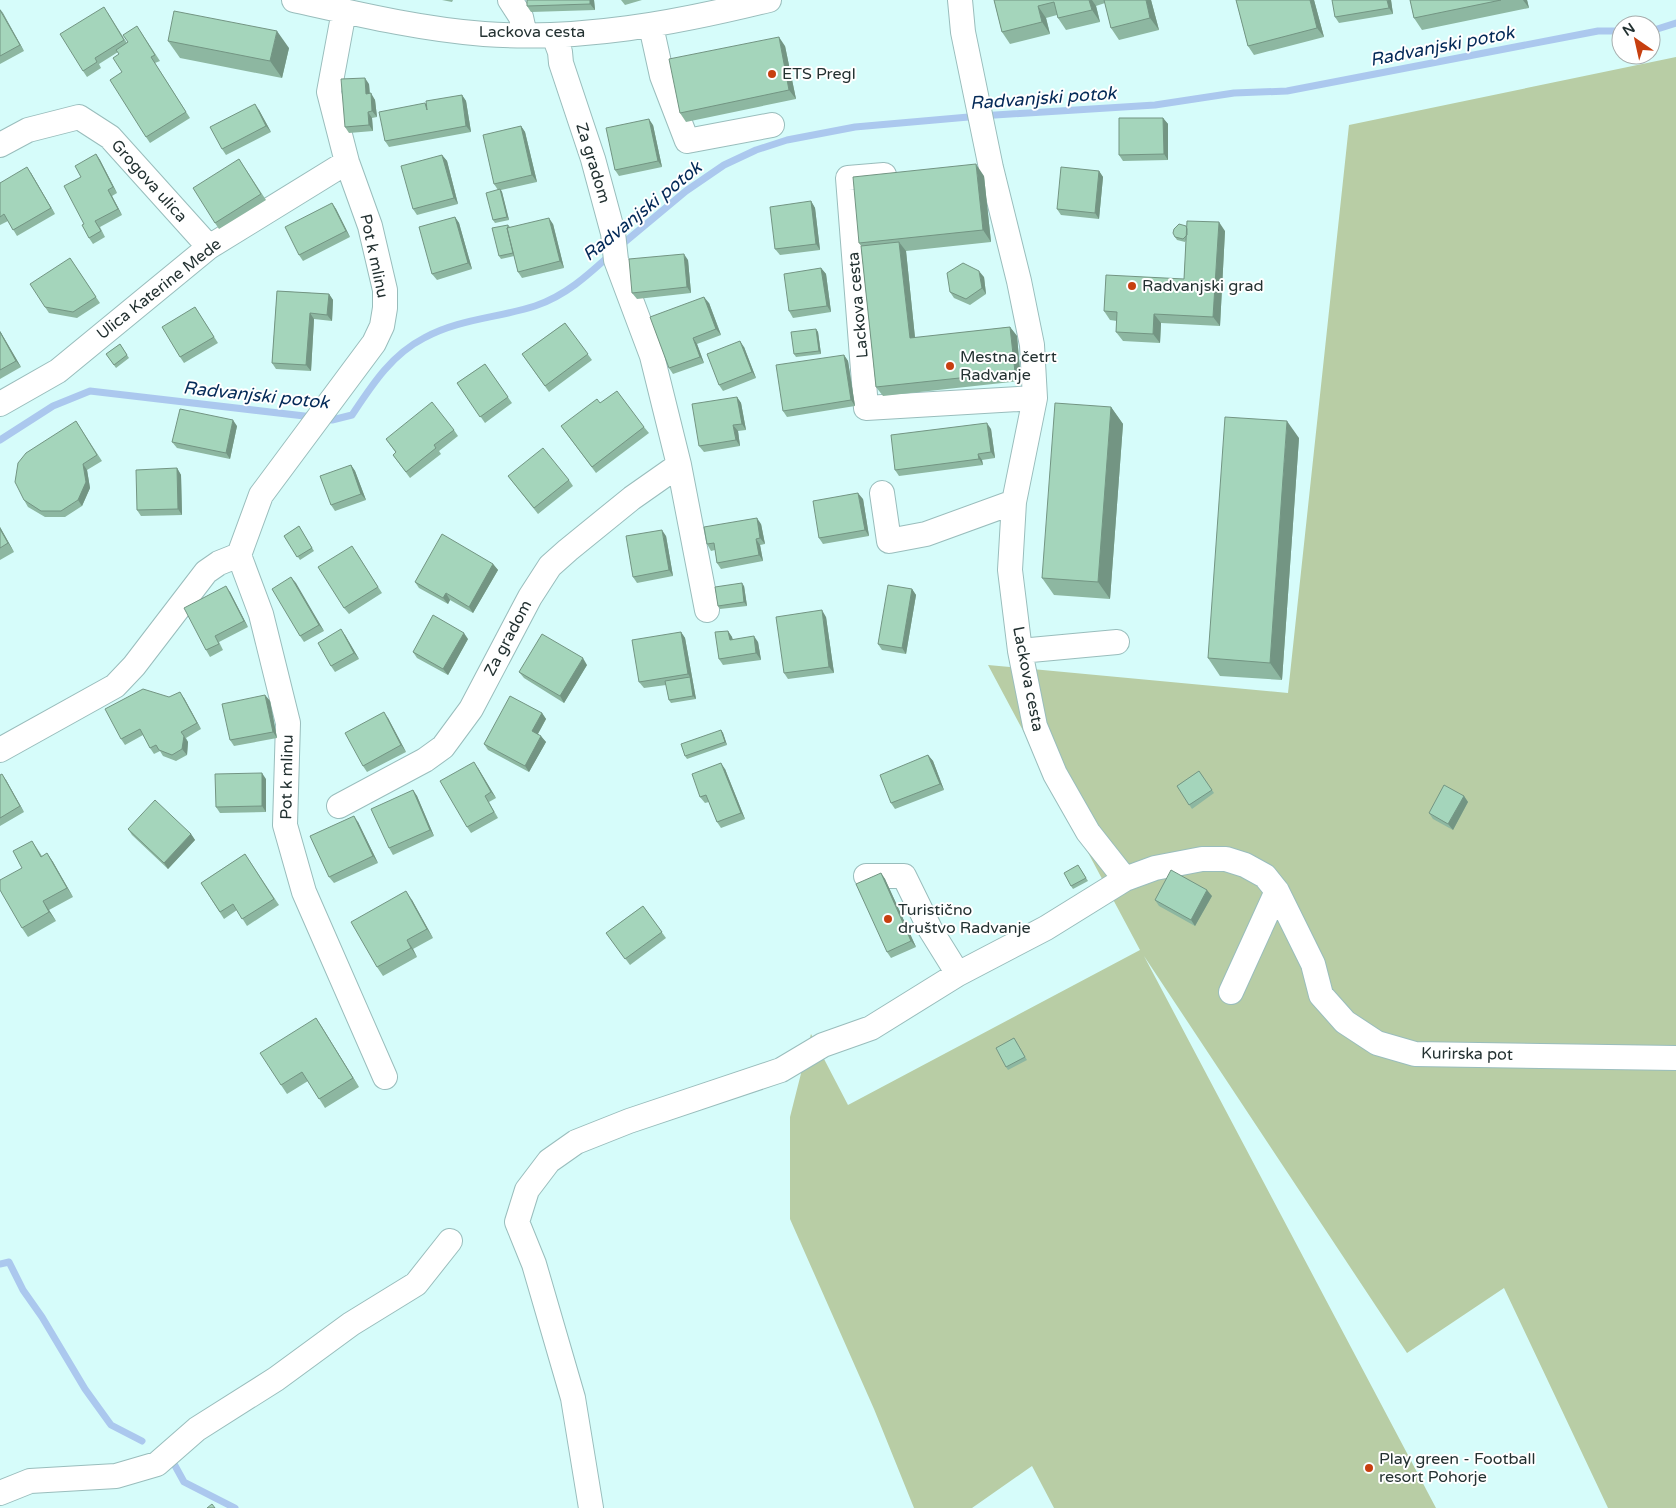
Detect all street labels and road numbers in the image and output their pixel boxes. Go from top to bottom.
street label: Lackova cesta [479,22,585,42]
street label: Za gradom [571,120,615,206]
street label: Grogova ulica [107,136,191,226]
street label: Pot k mlinu [355,212,393,300]
street label: Ulica Katerine Mede [93,234,225,344]
street label: Lackova cesta [843,251,873,359]
street label: Za gradom [480,597,536,679]
street label: Lackova cesta [1008,625,1048,733]
street label: Pot k mlinu [276,734,298,820]
street label: Kurirska pot [1421,1043,1513,1065]

